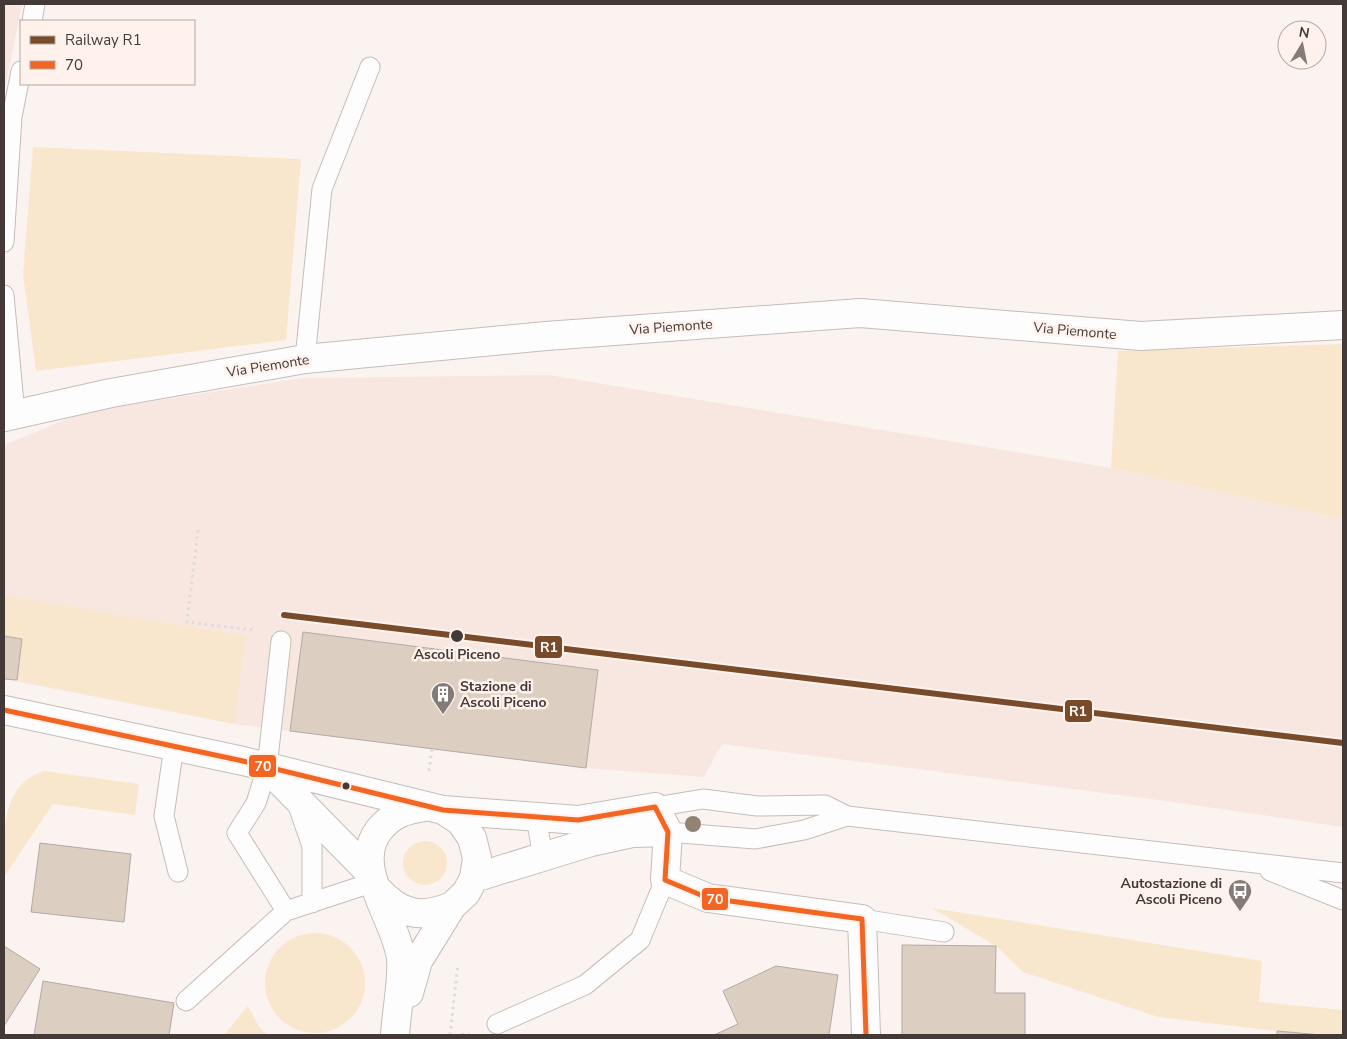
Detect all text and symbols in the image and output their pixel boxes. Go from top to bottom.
legend [20,20,195,85]
north arrow [1277,20,1327,70]
text: N [1297,22,1311,43]
text: Railway R1 [65,30,142,50]
text: 70 [65,55,83,75]
street label: Via Piemonte [628,315,713,339]
street label: Via Piemonte [1032,318,1117,344]
street label: Via Piemonte [224,350,311,382]
marker: Ascoli Piceno [449,628,465,644]
line badge: R1 [534,635,563,659]
text: R1 [540,638,558,657]
place label: Ascoli Piceno [414,645,500,664]
place label: Stazione di Ascoli Piceno [460,677,547,712]
building icon: Stazione di Ascoli Piceno [430,681,456,715]
line badge: R1 [1064,699,1093,723]
text: R1 [1069,702,1087,721]
line badge: 70 [248,754,277,778]
text: 70 [255,757,271,776]
unlabelled marker [341,781,351,791]
place label: Autostazione di Ascoli Piceno [1121,874,1222,909]
bus stop icon: Autostazione di Ascoli Piceno [1227,878,1253,912]
line badge: 70 [701,887,729,911]
text: 70 [707,890,723,909]

